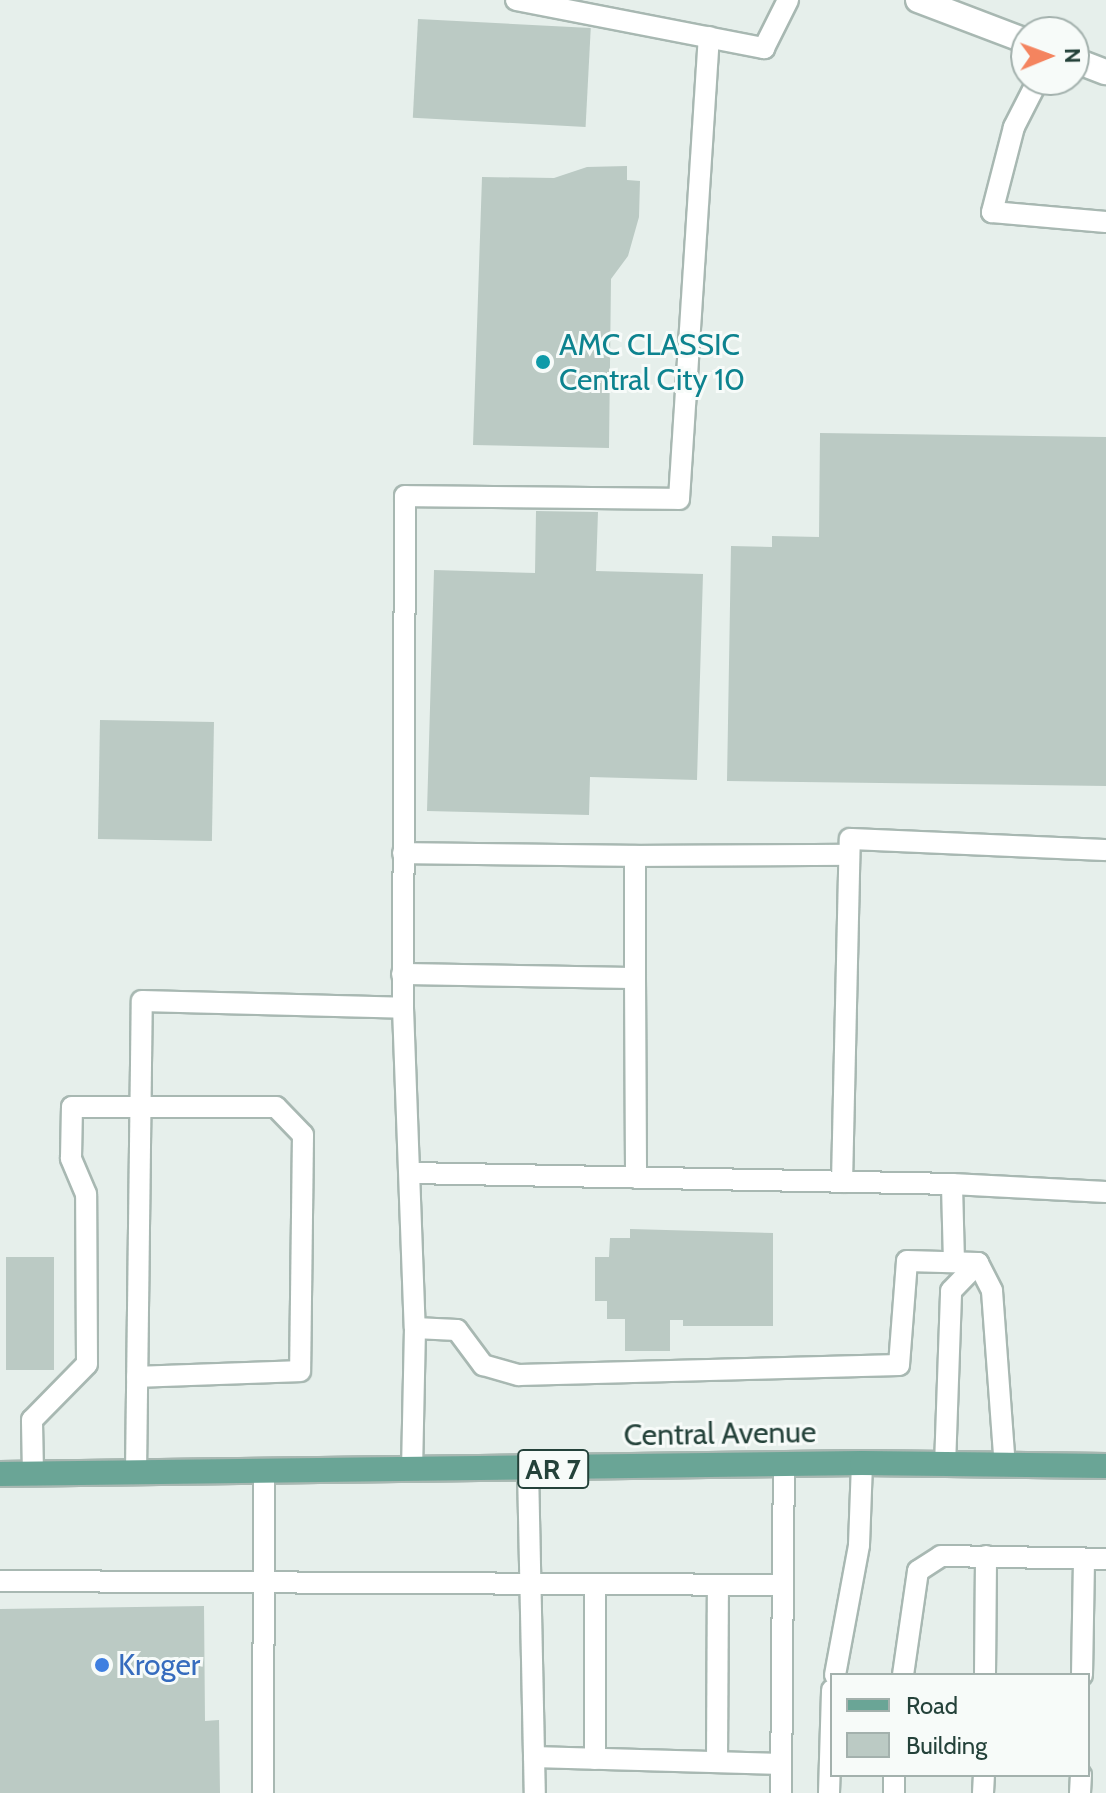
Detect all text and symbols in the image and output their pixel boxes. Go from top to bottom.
north arrow [1010,16,1090,96]
text: N [1059,48,1086,64]
place label: AMC CLASSIC Central City 10 [559,327,745,398]
marker: AMC CLASSIC Central City 10 [534,353,552,371]
street label: Central Avenue [623,1414,817,1454]
road number: AR 7 [517,1445,589,1493]
place label: Kroger [118,1647,200,1683]
marker: Kroger [93,1656,111,1674]
legend [830,1673,1090,1777]
text: Road [906,1691,958,1720]
text: Building [906,1731,987,1760]

